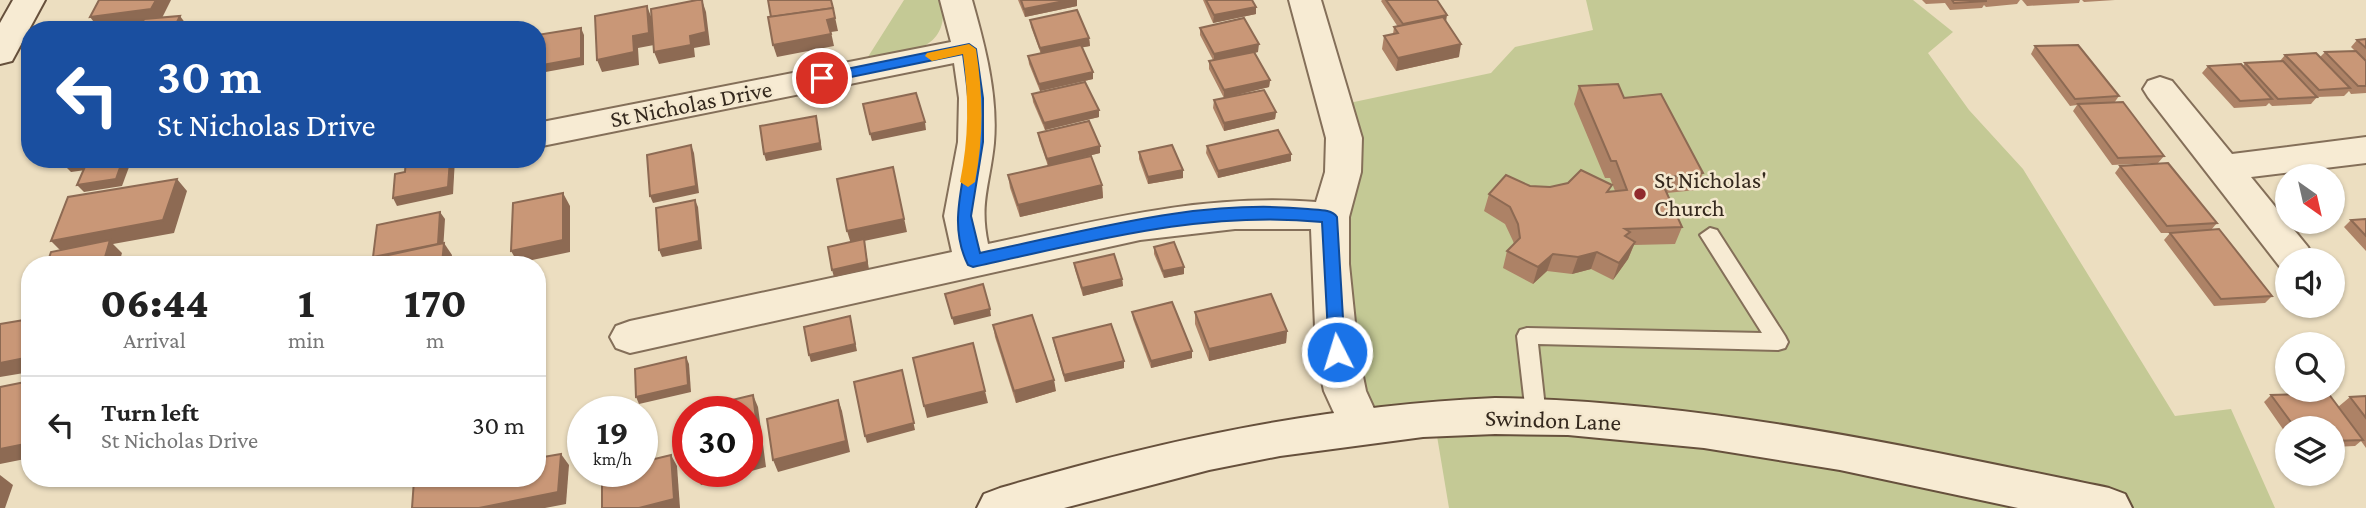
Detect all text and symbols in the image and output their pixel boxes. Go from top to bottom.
pin [792,48,852,108]
icon: left [42,49,133,140]
text: 30 m [157,49,262,104]
icon: arrive [803,59,841,97]
street label: St Nicholas Drive [608,75,774,132]
text: St Nicholas Drive [157,107,376,143]
north arrow [2275,164,2345,234]
map controls [2275,164,2345,486]
place label: St Nicholas' Church [1654,166,1767,221]
marker: St Nicholas' Church [1632,186,1648,202]
button: sound [2275,248,2345,318]
text: 06:44 [100,279,209,326]
text: 1 [298,279,315,326]
text: 170 [404,279,467,326]
position arrow [1300,315,1374,389]
text: Arrival [123,327,186,353]
text: min [288,327,325,353]
text: m [426,327,445,353]
button: search [2275,332,2345,402]
speed limit sign: 30 [672,396,763,487]
text: Turn left [101,398,199,427]
street label: Swindon Lane [1484,404,1622,435]
icon: left [42,406,80,444]
text: 30 m [472,411,525,440]
text: 19 [596,413,629,452]
button: layers [2275,416,2345,486]
text: St Nicholas Drive [101,427,258,453]
text: km/h [593,449,632,469]

